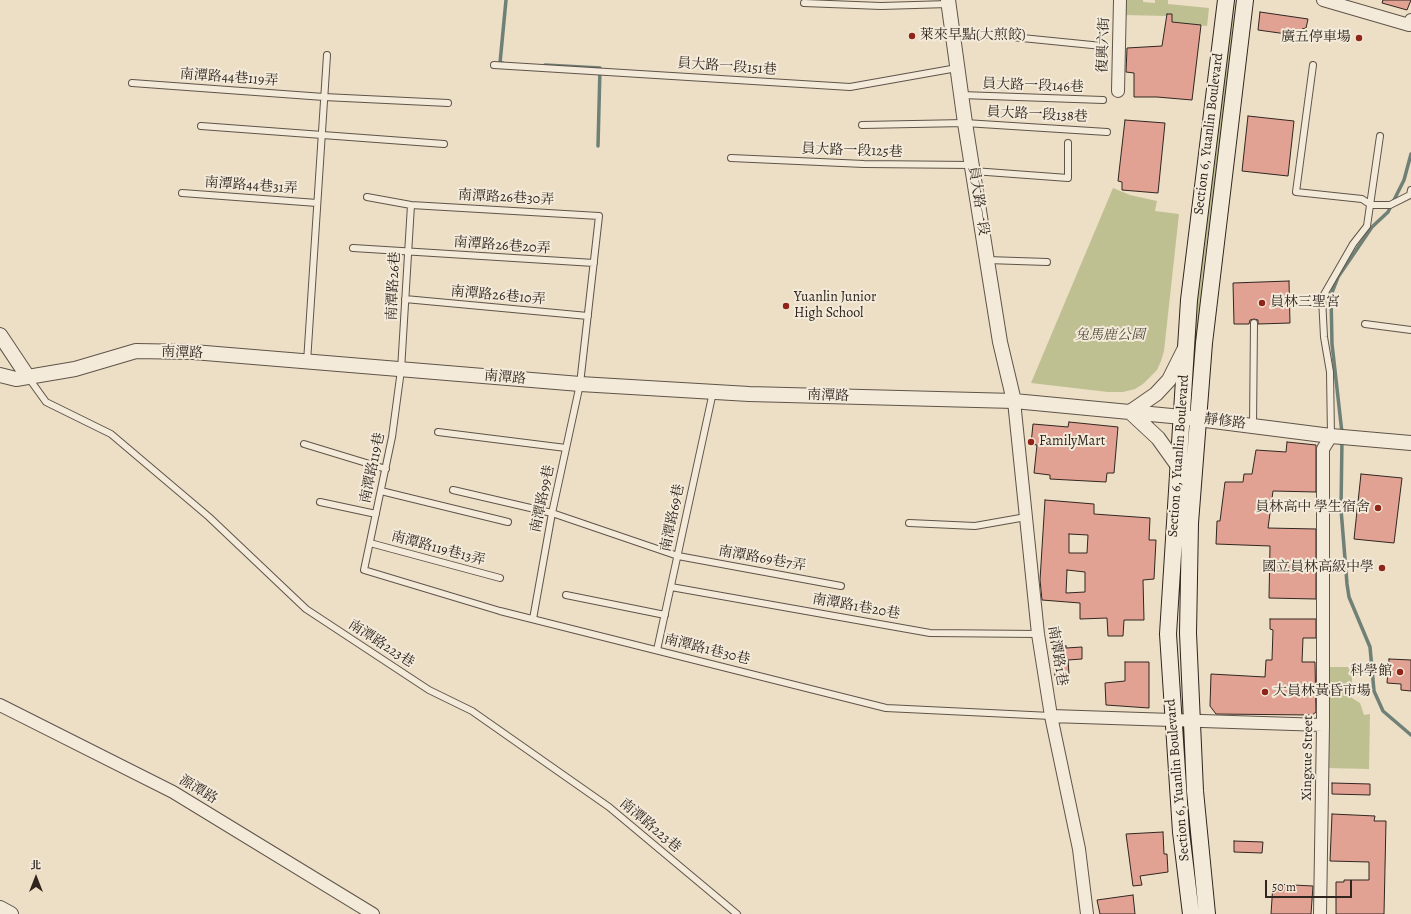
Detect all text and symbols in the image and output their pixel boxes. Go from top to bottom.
street label: 復興六街 [1095,17,1113,73]
place label: 萊來早點(大煎餃) [920,28,1026,44]
place label: 廣五停車場 [1281,30,1351,46]
marker: 萊來早點(大煎餃) [907,31,917,41]
marker: 廣五停車場 [1354,33,1364,43]
street label: Section 6, Yuanlin Boulevard [1191,52,1227,216]
street label: 員大路一段151巷 [677,55,777,79]
street label: 南潭路44巷119弄 [179,66,279,90]
street label: 員大路一段146巷 [982,76,1084,96]
street label: 員大路一段138巷 [986,104,1088,126]
street label: 員大路一段125巷 [801,141,903,161]
street label: 員大路一段 [964,165,992,237]
street label: 南潭路44巷31弄 [204,174,298,198]
street label: 南潭路26巷30弄 [457,187,555,209]
street label: 南潭路26巷20弄 [453,234,551,258]
street label: 南潭路26巷 [384,251,404,321]
street label: 南潭路26巷10弄 [450,283,546,309]
place label: Yuanlin Junior High School [794,290,876,322]
place label: 員林三聖宮 [1270,295,1340,311]
marker: 員林三聖宮 [1257,298,1267,308]
marker: Yuanlin Junior High School [781,301,791,311]
park label: 兔馬鹿公園 [1075,328,1145,344]
street label: 南潭路 [161,344,203,362]
street label: 南潭路 [483,368,527,388]
street label: Section 6, Yuanlin Boulevard [1165,374,1193,538]
street label: 南潭路 [807,387,849,405]
street label: 靜修路 [1203,411,1247,433]
street label: 南潭路119巷 [357,431,389,505]
place label: FamilyMart [1039,434,1105,450]
marker: FamilyMart [1026,437,1036,447]
street label: 南潭路99巷 [528,464,558,534]
street label: 南潭路69巷 [658,483,688,553]
place label: 員林高中 學生宿舍 [1255,500,1370,516]
marker: 員林高中 學生宿舍 [1373,503,1383,513]
street label: 南潭路119巷13弄 [389,528,487,570]
street label: 南潭路69巷7弄 [717,543,807,575]
place label: 國立員林高級中學 [1262,560,1374,576]
marker: 國立員林高級中學 [1377,563,1387,573]
street label: 南潭路1巷20巷 [811,591,901,623]
street label: 南潭路223巷 [345,616,417,672]
street label: 南潭路1巷 [1044,625,1070,687]
street label: 南潭路1巷30巷 [662,631,752,669]
place label: 科學館 [1350,664,1392,680]
marker: 科學館 [1395,667,1405,677]
place label: 大員林黃昏市場 [1273,684,1371,700]
marker: 大員林黃昏市場 [1260,687,1270,697]
street label: Section 6, Yuanlin Boulevard [1163,698,1193,862]
street label: Xingxue Street [1299,715,1317,801]
street label: 源潭路 [176,772,220,808]
street label: 南潭路223巷 [616,795,684,857]
north arrow [16,858,56,898]
text: 北 [31,858,42,873]
scale bar [1267,872,1354,898]
text: 50 m [1272,879,1296,895]

